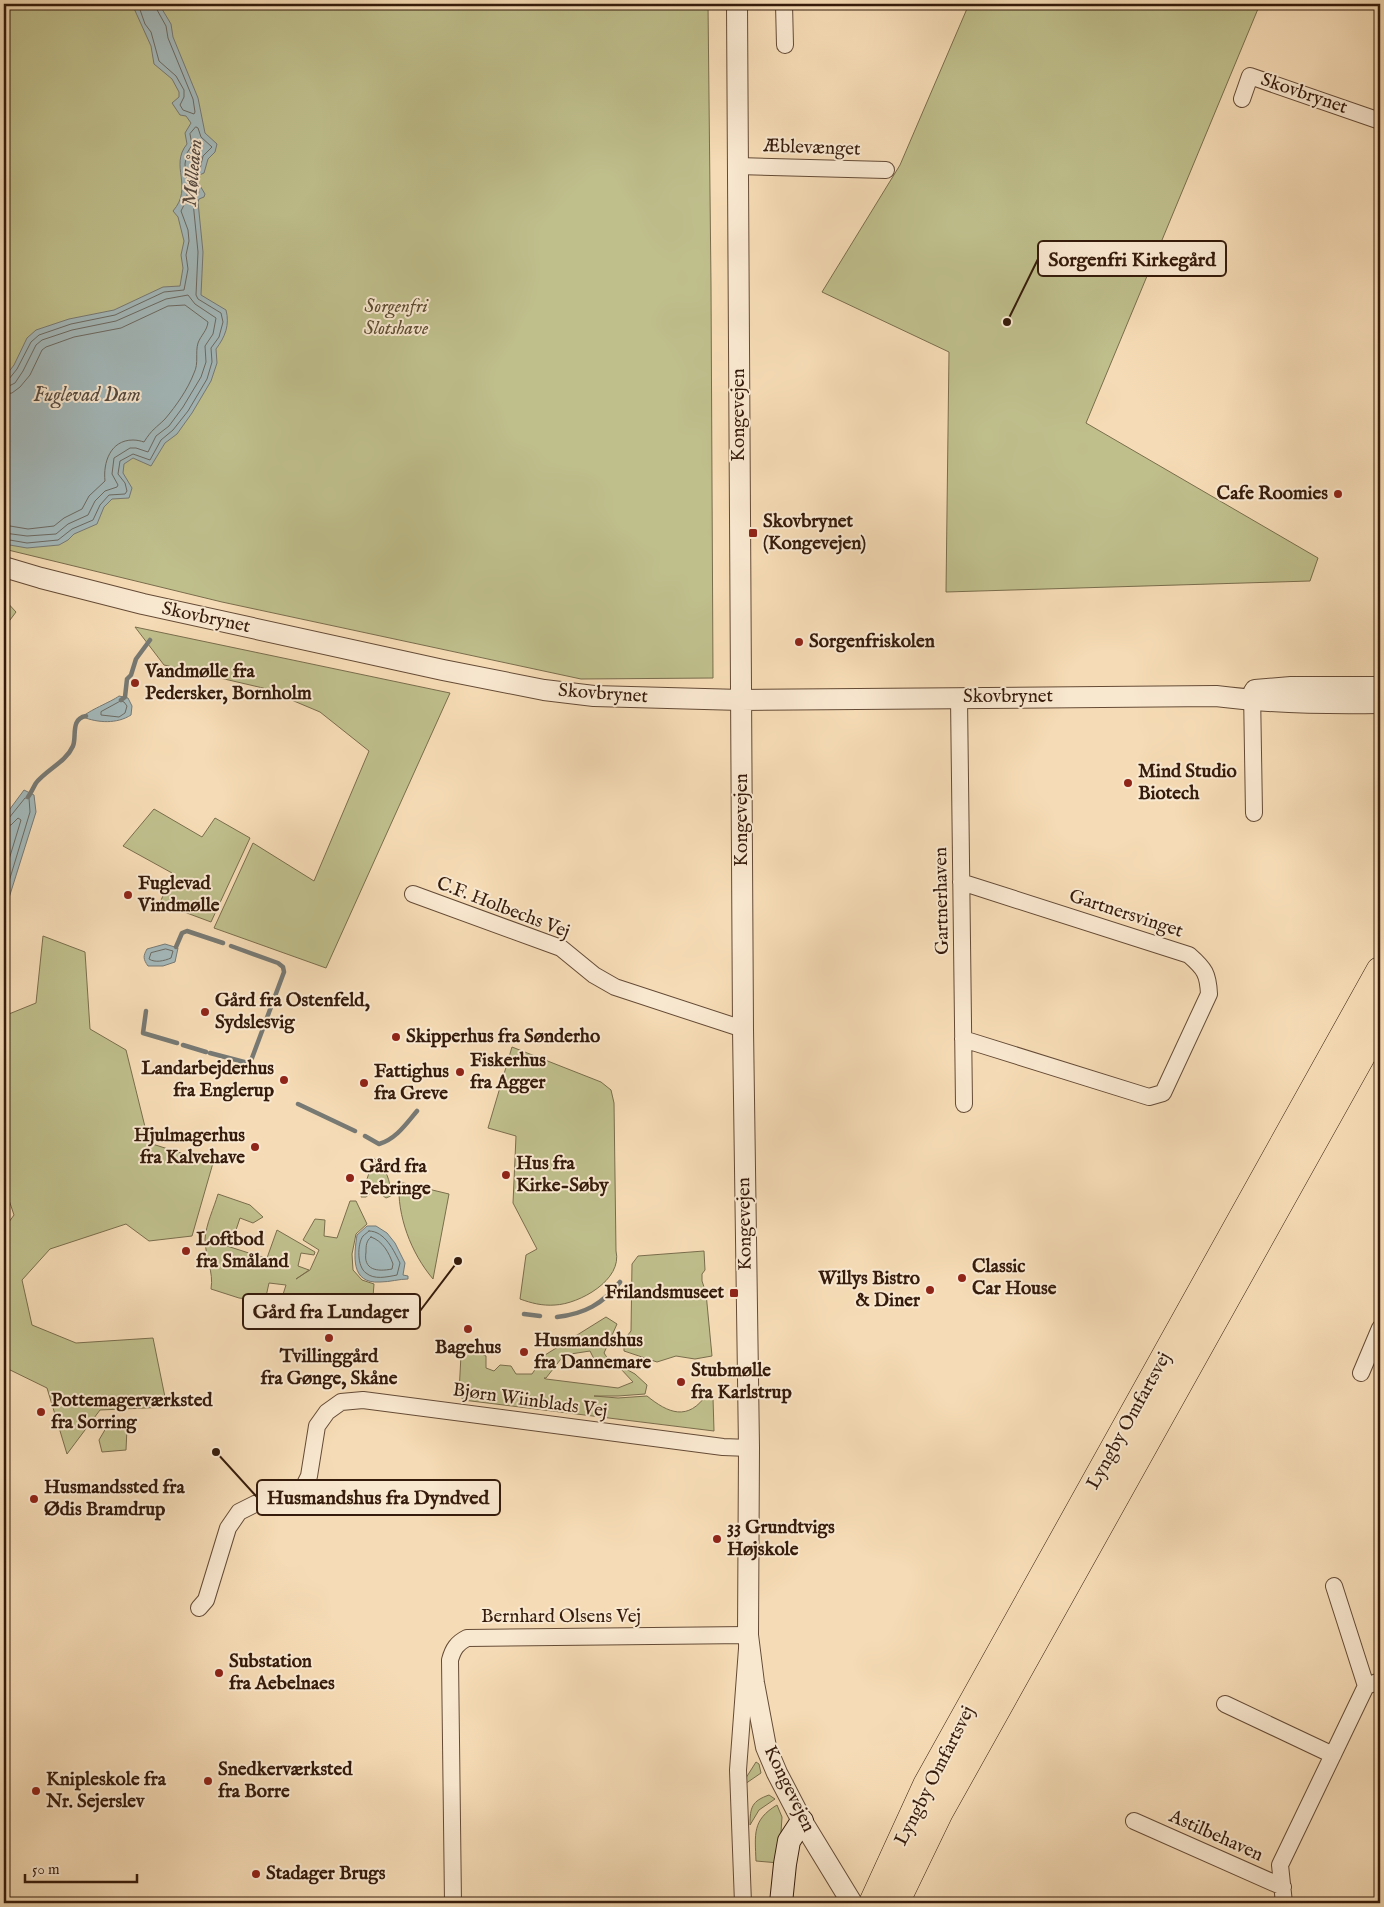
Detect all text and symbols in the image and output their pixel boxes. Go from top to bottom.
street label: Skovbrynet [1258,68,1351,120]
street label: Æblevænget [762,134,861,162]
water label: Mølleåen [178,138,208,208]
callout: Sorgenfri Kirkegård [1038,241,1226,276]
text: Sorgenfri Kirkegård [1048,248,1217,273]
park label: Sorgenfri Slotshave [364,295,429,341]
street label: Kongevejen [727,368,751,462]
water label: Fuglevad Dam [33,383,141,409]
place label: Cafe Roomies [1217,482,1328,506]
marker: Cafe Roomies [1332,488,1344,500]
place label: Skovbrynet (Kongevejen) [763,510,866,556]
marker: Skovbrynet (Kongevejen) [747,527,759,539]
street label: Skovbrynet [159,597,253,639]
place label: Sorgenfriskolen [809,630,935,654]
marker: Sorgenfriskolen [793,636,805,648]
place label: Vandmølle fra Pedersker, Bornholm [144,660,312,706]
marker: Vandmølle fra Pedersker, Bornholm [129,677,141,689]
street label: Skovbrynet [557,679,649,709]
street label: Skovbrynet [963,685,1053,709]
place label: Mind Studio Biotech [1138,760,1237,806]
street label: Kongevejen [730,773,754,867]
marker: Mind Studio Biotech [1122,777,1134,789]
street label: Gartnerhaven [929,847,955,955]
place label: Fuglevad Vindmølle [137,872,220,918]
street label: C.F. Holbechs Vej [433,872,573,944]
street label: Gartnersvinget [1066,884,1187,944]
marker: Fuglevad Vindmølle [122,889,134,901]
place label: Gård fra Ostenfeld, Sydslesvig [215,989,370,1035]
marker: Gård fra Ostenfeld, Sydslesvig [199,1006,211,1018]
place label: Skipperhus fra Sønderho [406,1025,600,1049]
marker: Skipperhus fra Sønderho [390,1031,402,1043]
place label: Fiskerhus fra Agger [470,1049,546,1095]
place label: Landarbejderhus fra Englerup [141,1057,275,1103]
place label: Fattighus fra Greve [374,1060,449,1106]
marker: Fiskerhus fra Agger [454,1066,466,1078]
marker: Landarbejderhus fra Englerup [278,1074,290,1086]
marker: Fattighus fra Greve [358,1077,370,1089]
place label: Hjulmagerhus fra Kalvehave [134,1124,245,1170]
marker: Hjulmagerhus fra Kalvehave [249,1141,261,1153]
place label: Hus fra Kirke-Søby [516,1152,609,1198]
place label: Gård fra Pebringe [360,1155,431,1201]
marker: Hus fra Kirke-Søby [500,1169,512,1181]
marker: Gård fra Pebringe [344,1172,356,1184]
street label: Kongevejen [732,1177,758,1271]
place label: Loftbod fra Småland [196,1228,289,1274]
marker: Loftbod fra Småland [180,1245,192,1257]
place label: Classic Car House [972,1255,1057,1301]
place label: Willys Bistro & Diner [817,1267,921,1313]
marker: Classic Car House [956,1272,968,1284]
place label: Frilandsmuseet [605,1281,724,1305]
marker: Willys Bistro & Diner [924,1284,936,1296]
marker: Frilandsmuseet [728,1287,740,1299]
callout: Gård fra Lundager [243,1294,420,1329]
text: Gård fra Lundager [253,1300,410,1325]
marker: Bagehus [462,1323,474,1335]
place label: Husmandshus fra Dannemare [534,1329,652,1375]
marker: Tvillinggård fra Gønge, Skåne [323,1332,335,1344]
place label: Bagehus [435,1336,501,1360]
place label: Tvillinggård fra Gønge, Skåne [261,1345,398,1391]
marker: Husmandshus fra Dannemare [518,1346,530,1358]
street label: Lyngby Omfartsvej [1081,1348,1177,1494]
place label: Stubmølle fra Karlstrup [691,1359,792,1405]
marker: Stubmølle fra Karlstrup [675,1376,687,1388]
street label: Bjørn Wiinblads Vej [451,1378,609,1424]
place label: Pottemagerværksted fra Sorring [51,1389,213,1435]
marker: Pottemagerværksted fra Sorring [35,1406,47,1418]
place label: Husmandssted fra Ødis Bramdrup [44,1476,185,1522]
callout: Husmandshus fra Dyndved [257,1480,500,1515]
text: Husmandshus fra Dyndved [267,1486,491,1511]
marker: Husmandssted fra Ødis Bramdrup [28,1493,40,1505]
place label: 33 Grundtvigs Højskole [727,1516,835,1562]
marker: 33 Grundtvigs Højskole [711,1533,723,1545]
street label: Bernhard Olsens Vej [481,1605,641,1629]
place label: Substation fra Aebelnaes [229,1650,335,1696]
marker: Substation fra Aebelnaes [213,1667,225,1679]
street label: Lyngby Omfartsvej [889,1702,981,1850]
street label: Kongevejen [758,1742,820,1836]
place label: Snedkerværksted fra Borre [218,1758,353,1804]
place label: Knipleskole fra Nr. Sejerslev [45,1768,167,1814]
marker: Snedkerværksted fra Borre [202,1775,214,1787]
marker: Knipleskole fra Nr. Sejerslev [30,1785,42,1797]
street label: Astilbehaven [1164,1804,1267,1867]
scale bar [25,1852,138,1884]
text: 50 m [32,1860,60,1879]
place label: Stadager Brugs [266,1862,386,1886]
marker: Stadager Brugs [250,1868,262,1880]

